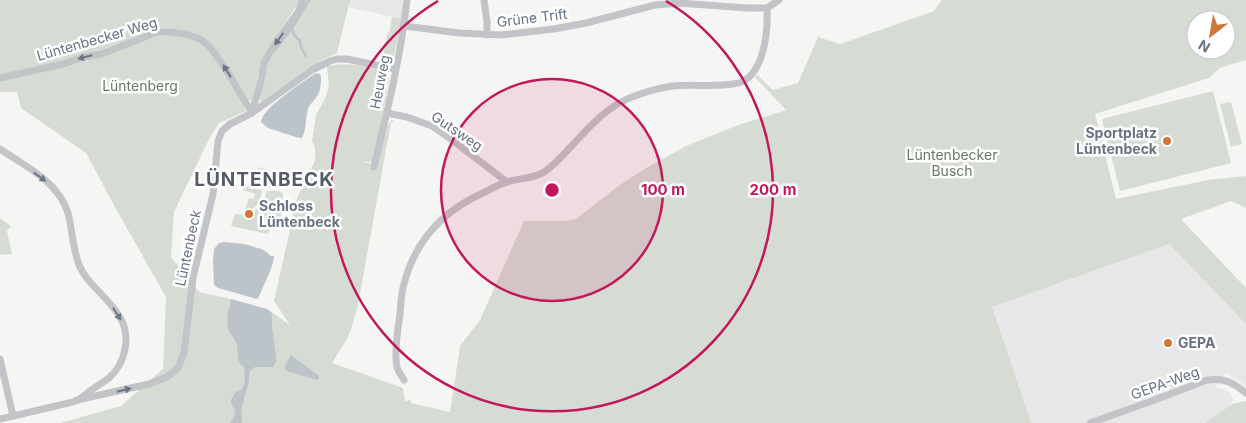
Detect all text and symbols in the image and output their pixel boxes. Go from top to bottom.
street label: Grüne Trift [496,5,569,30]
north arrow [1186,10,1236,60]
street label: Lüntenbecker Weg [35,13,159,64]
one-way arrow [273,32,284,45]
text: N [1195,37,1213,57]
one-way arrow [77,53,93,61]
street label: Heuweg [366,53,393,110]
one-way arrow [222,64,231,78]
park label: Lüntenberg [102,77,178,94]
street label: Gutsweg [428,107,486,154]
place label: Sportplatz Lüntenbeck [1076,124,1158,157]
marker: Sportplatz Lüntenbeck [1161,135,1173,147]
park label: Lüntenbecker Busch [907,146,997,179]
district label: LÜNTENBECK [194,168,334,191]
one-way arrow [33,171,46,182]
text: 100 m [641,180,685,199]
text: 200 m [750,180,796,199]
centre of rings [543,181,561,199]
place label: Schloss Lüntenbeck [259,197,341,230]
street label: Lüntenbeck [171,208,204,288]
marker: Schloss Lüntenbeck [243,208,255,220]
one-way arrow [113,307,122,321]
place label: GEPA [1178,334,1216,351]
marker: GEPA [1162,337,1174,349]
street label: GEPA-Weg [1128,362,1201,403]
one-way arrow [117,386,132,394]

